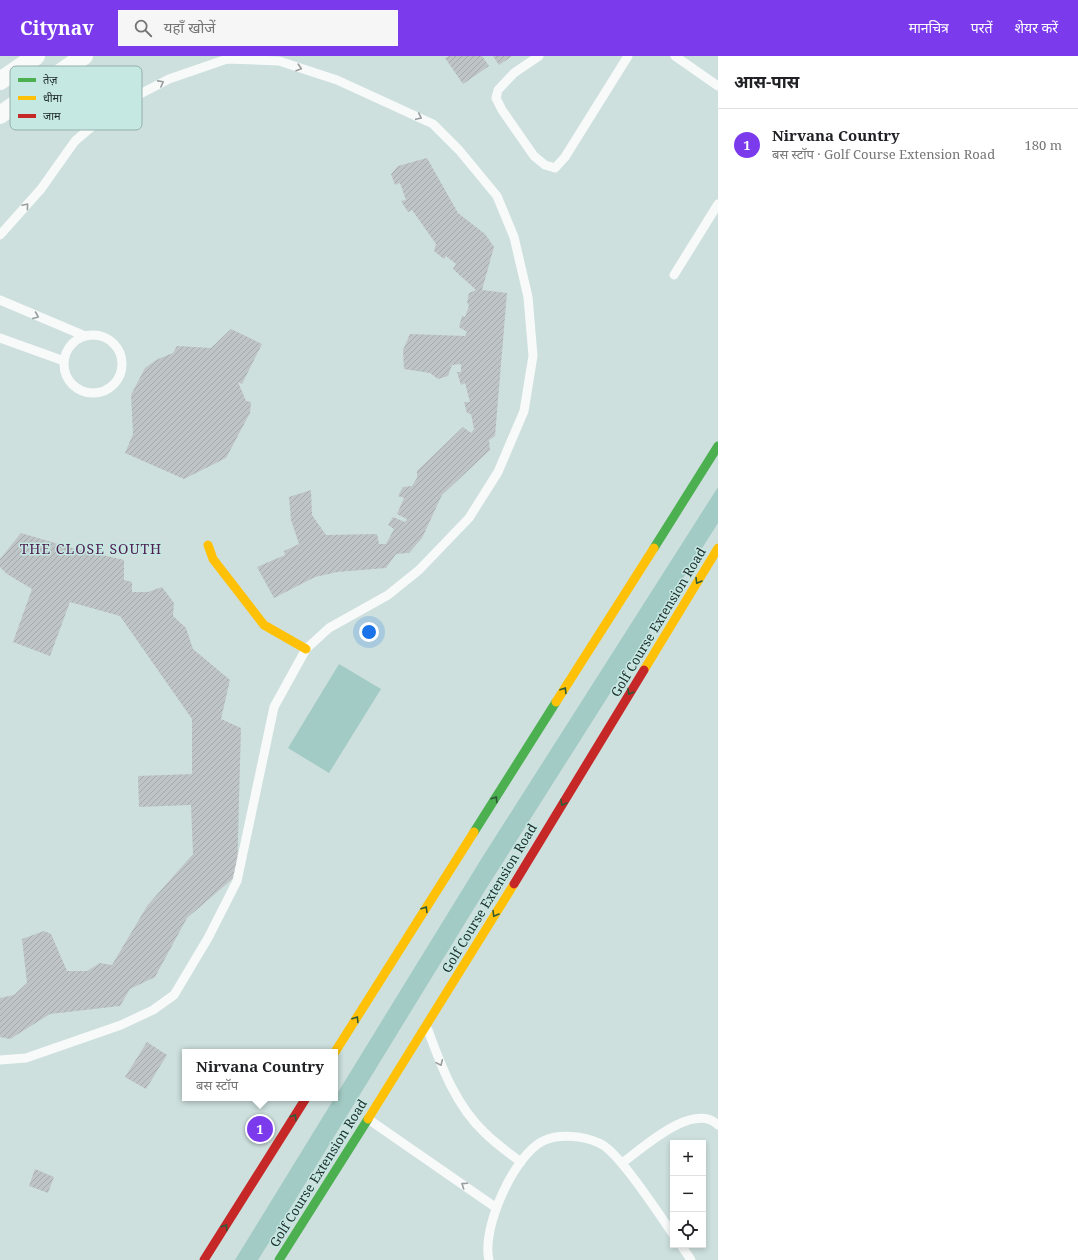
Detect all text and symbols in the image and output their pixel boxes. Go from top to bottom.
search box [118,10,398,46]
text: Citynav [20,15,94,41]
icon: search [132,17,154,39]
text: यहाँ खोजें [164,17,215,37]
text: मानचित्र [909,18,949,37]
text: परतें [971,18,993,37]
text: शेयर करें [1015,18,1058,37]
one-way arrow [296,63,303,71]
legend [10,66,142,130]
text: आस-पास [734,70,799,93]
text: तेज़ [43,72,58,87]
one-way arrow [157,80,164,88]
text: धीमा [43,90,62,105]
text: जाम [43,108,61,123]
one-way arrow [415,112,423,120]
text: Nirvana Country [772,125,900,145]
text: 1 [743,136,751,154]
text: 180 m [1025,136,1062,154]
text: बस स्टॉप · Golf Course Extension Road [772,145,995,163]
one-way arrow [22,204,29,211]
one-way arrow [32,311,39,319]
district label: THE CLOSE SOUTH [20,539,162,558]
street label: Golf Course Extension Road [606,544,710,700]
one-way arrow [695,577,702,584]
your location [359,622,379,642]
one-way arrow [559,687,566,694]
one-way arrow [628,688,635,695]
one-way arrow [490,797,497,804]
one-way arrow [560,799,567,806]
street label: Golf Course Extension Road [437,820,541,976]
one-way arrow [420,906,428,913]
one-way arrow [492,910,500,917]
one-way arrow [351,1016,359,1023]
popup [182,1049,338,1101]
text: Nirvana Country [196,1056,324,1076]
one-way arrow [435,1059,443,1067]
text: बस स्टॉप [196,1076,238,1094]
street label: Golf Course Extension Road [265,1096,371,1250]
pin: 1 [247,1114,273,1144]
one-way arrow [289,1114,297,1121]
map controls [670,1140,706,1248]
button: + [670,1140,706,1176]
button: − [670,1176,706,1212]
one-way arrow [461,1183,468,1190]
button: locate [670,1212,706,1248]
one-way arrow [220,1224,227,1231]

